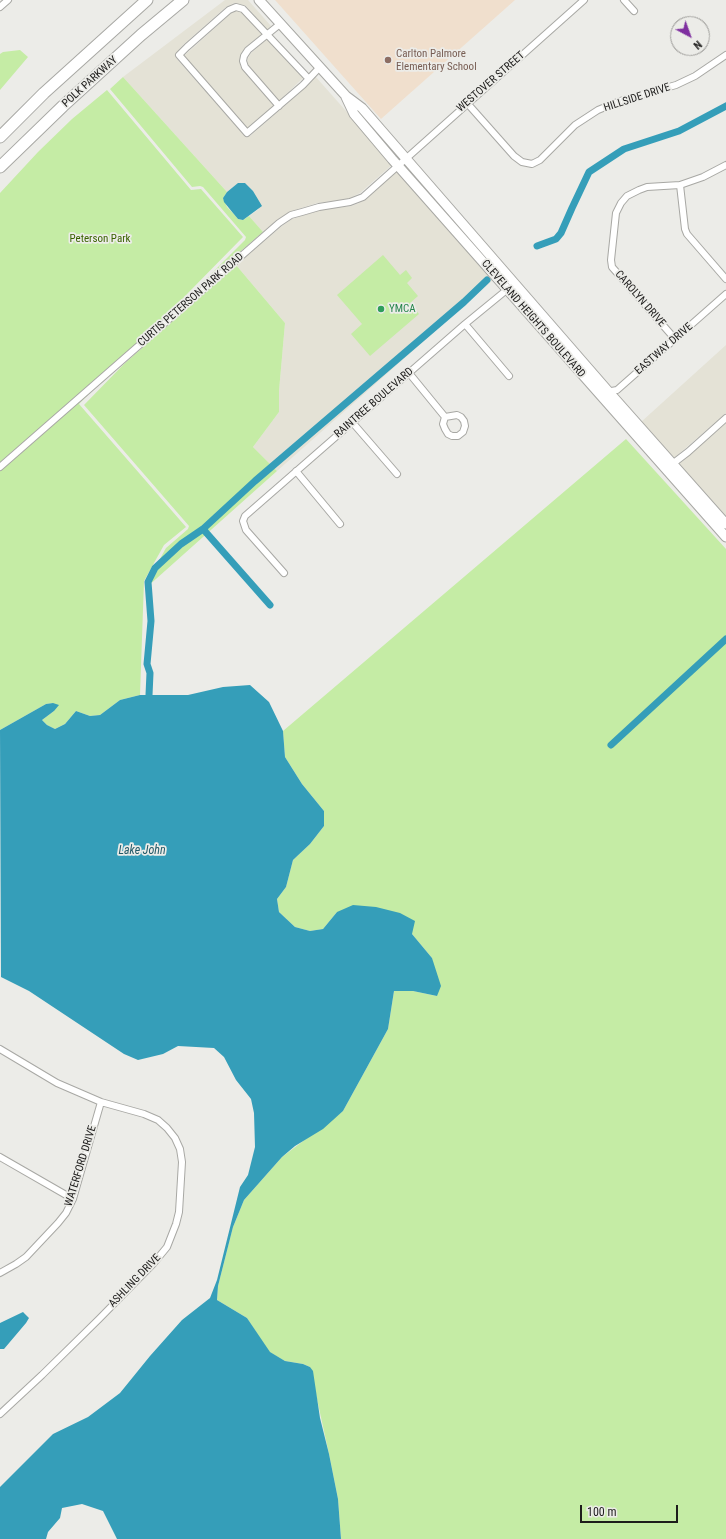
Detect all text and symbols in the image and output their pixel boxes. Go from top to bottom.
north arrow [670,16,710,56]
text: N [691,38,704,52]
place label: Carlton Palmore Elementary School [396,47,477,73]
street label: WESTOVER STREET [454,49,528,115]
street label: POLK PARKWAY [60,54,120,110]
marker: Carlton Palmore Elementary School [383,55,393,65]
street label: HILLSIDE DRIVE [602,81,672,115]
park label: Peterson Park [70,232,130,246]
street label: CURTIS PETERSON PARK ROAD [135,250,247,350]
street label: CLEVELAND HEIGHTS BOULEVARD [478,257,588,381]
street label: CAROLYN DRIVE [612,268,668,330]
place label: YMCA [389,302,416,316]
marker: YMCA [376,304,386,314]
street label: EASTWAY DRIVE [632,320,696,378]
street label: RAINTREE BOULEVARD [332,365,416,441]
water label: Lake John [118,844,166,858]
street label: WATERFORD DRIVE [62,1124,100,1208]
street label: ASHLING DRIVE [106,1252,164,1310]
scale bar [582,1497,680,1523]
text: 100 m [587,1505,617,1519]

